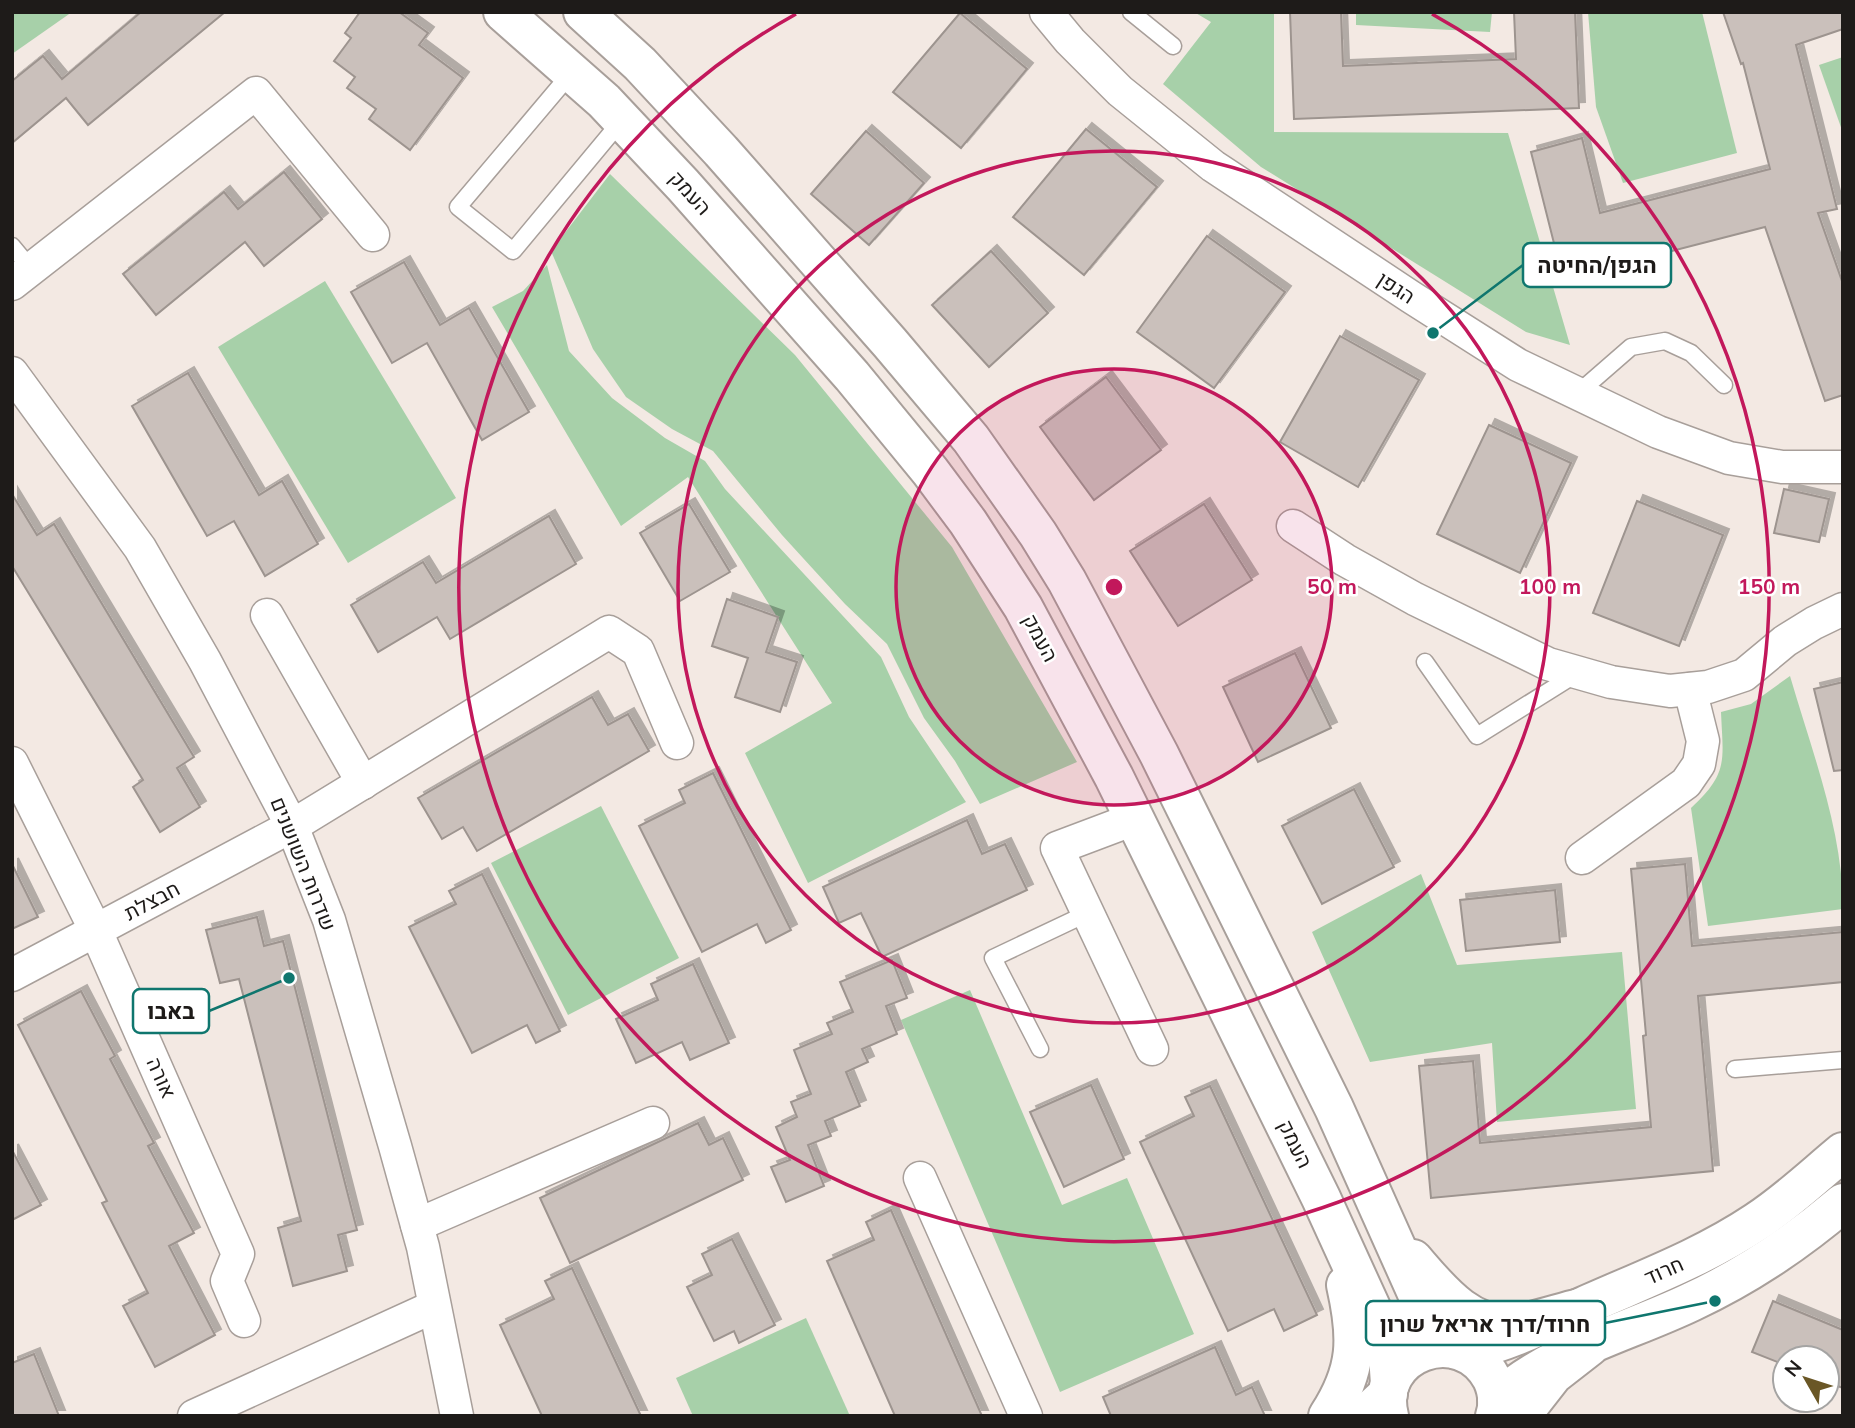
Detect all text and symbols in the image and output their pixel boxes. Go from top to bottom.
street label: העמק [664,165,717,220]
callout: הגפן/החיטה [1523,243,1671,287]
text: הגפן/החיטה [1537,250,1657,279]
street label: הגפן [1373,265,1420,309]
text: 50 m [1307,573,1357,599]
text: 100 m [1519,573,1581,599]
text: 150 m [1738,573,1800,599]
centre of rings [1102,575,1126,599]
street label: העמק [1017,609,1064,666]
street label: שדרות השושנים [265,793,343,934]
street label: חבצלת [119,875,184,925]
callout: באבו [133,989,209,1033]
text: באבו [147,996,195,1025]
street label: אורה [141,1053,182,1102]
street label: העמק [1273,1115,1319,1172]
street label: חרוד [1640,1250,1687,1290]
callout: חרוד/דרך אריאל שרון [1366,1301,1605,1345]
text: חרוד/דרך אריאל שרון [1380,1309,1590,1338]
north arrow [1771,1344,1841,1414]
text: N [1779,1355,1807,1381]

